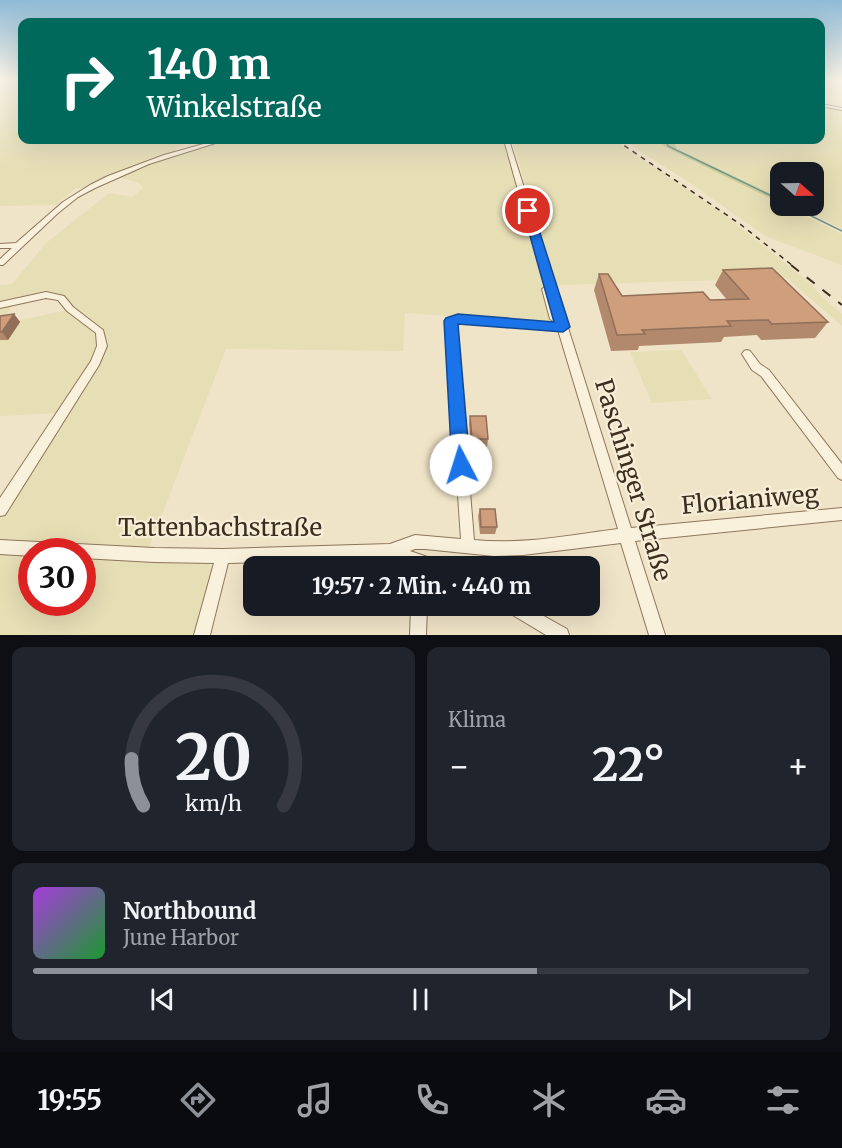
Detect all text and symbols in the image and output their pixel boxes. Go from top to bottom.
text: 140 m [147,38,270,90]
icon: right [48,42,126,120]
text: Winkelstraße [147,90,322,124]
north arrow [770,162,824,216]
map controls [770,162,824,216]
pin [502,185,553,236]
icon: arrive [511,194,544,227]
street label: Paschinger Straße [588,375,679,585]
position arrow [429,433,493,497]
street label: Florianiweg [680,478,821,521]
street label: Tattenbachstraße [118,512,322,543]
speed limit sign: 30 [18,538,96,616]
text: 19:57 · 2 Min. · 440 m [312,572,531,600]
text: Klima [448,707,506,732]
text: 20 [175,719,252,797]
text: 22° [592,737,665,793]
text: − [448,746,470,787]
text: + [787,746,809,787]
text: km/h [185,790,242,817]
text: Northbound [123,897,256,925]
text: June Harbor [123,925,239,950]
icon: previous [146,983,179,1016]
icon: pause [404,983,437,1016]
icon: next [663,983,696,1016]
icon: directions [177,1079,219,1121]
icon: music [294,1079,336,1121]
icon: phone [411,1079,453,1121]
icon: climate [528,1079,570,1121]
icon: car [645,1079,687,1121]
icon: filters [762,1079,804,1121]
text: 19:55 [38,1083,102,1117]

